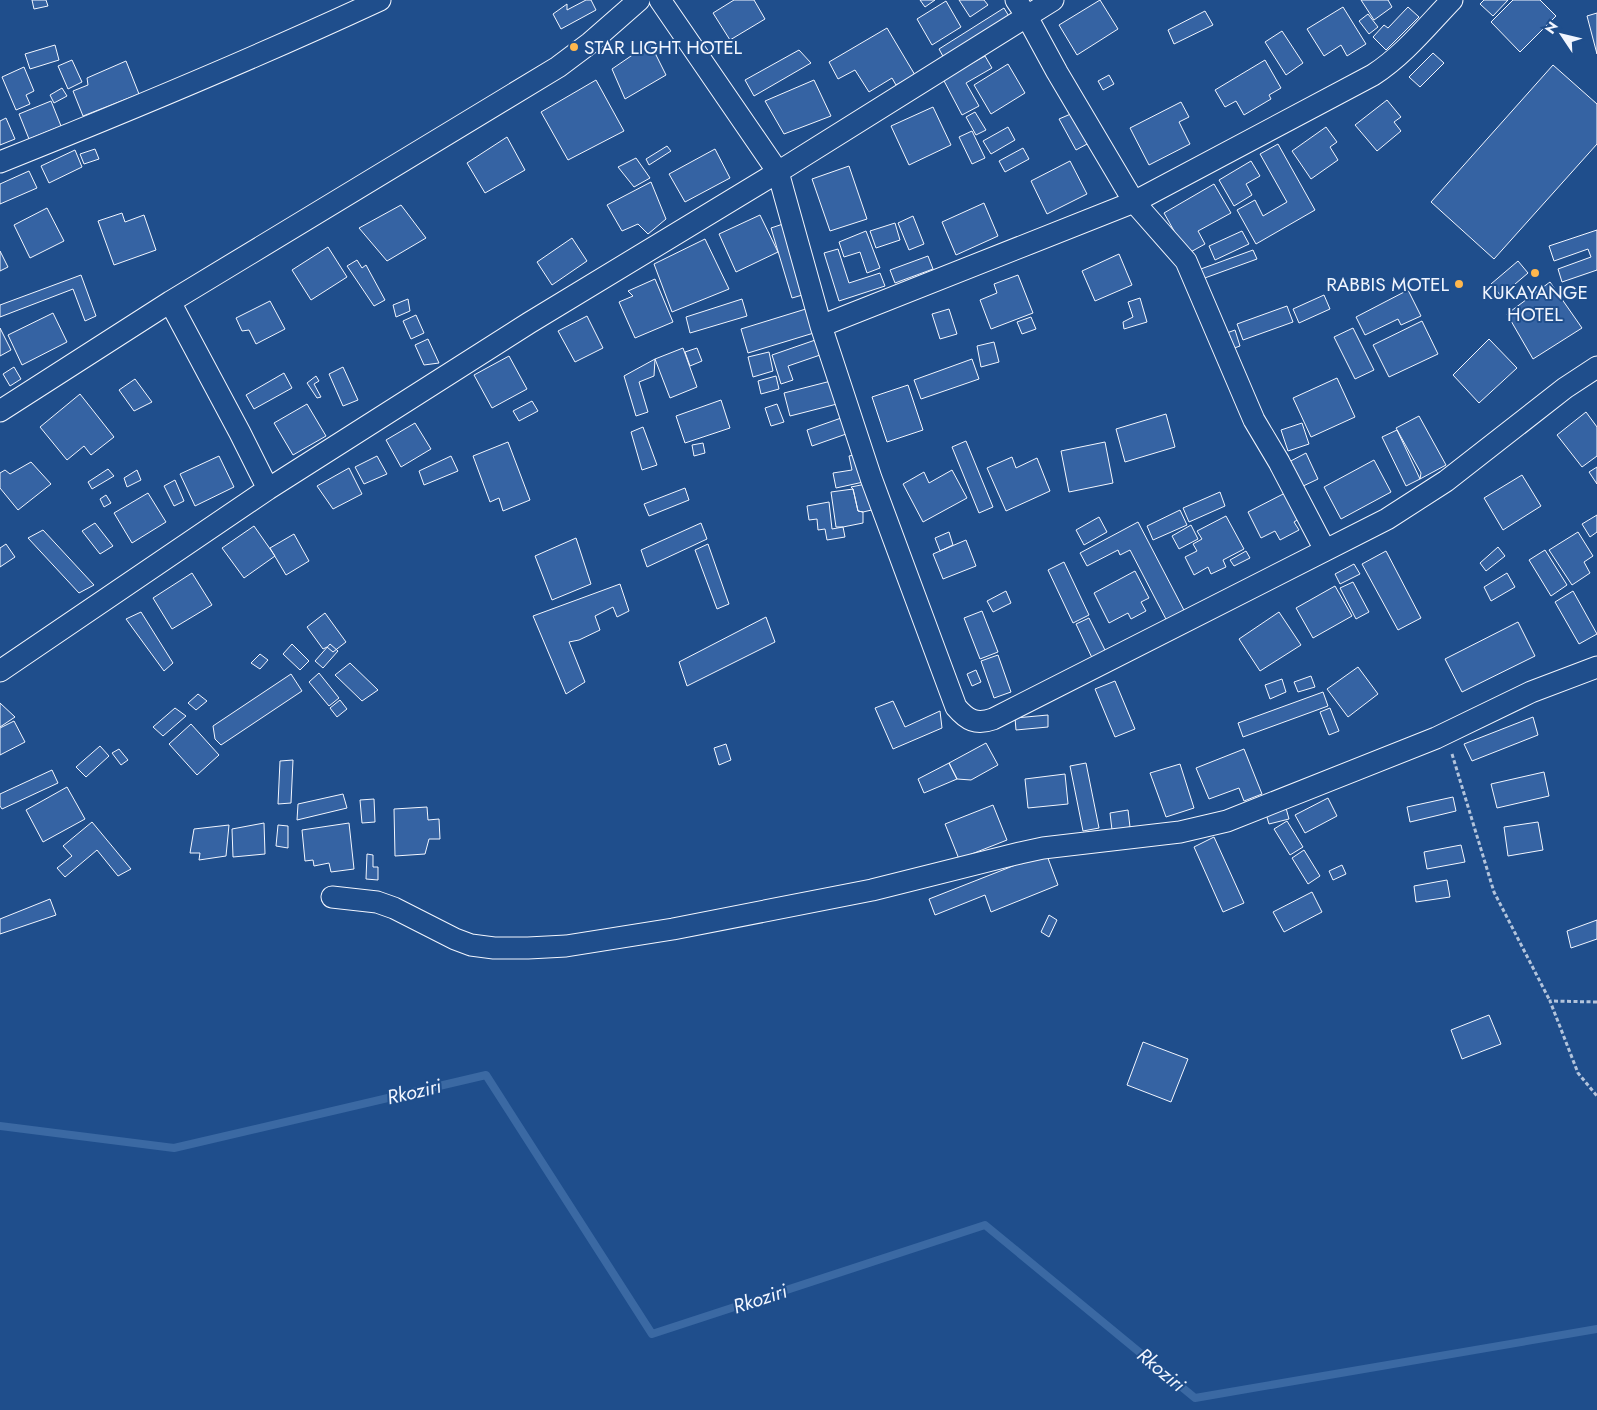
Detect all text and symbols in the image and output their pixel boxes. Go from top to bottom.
north arrow [1537,10,1587,60]
text: N [1540,17,1563,38]
place label: STAR LIGHT HOTEL [584,34,743,61]
marker: STAR LIGHT HOTEL [568,41,580,53]
marker: KUKAYANGE HOTEL [1529,267,1541,279]
place label: RABBIS MOTEL [1326,271,1449,298]
marker: RABBIS MOTEL [1453,278,1465,290]
place label: KUKAYANGE HOTEL [1482,279,1588,328]
water label: Rkoziri [384,1071,445,1112]
water label: Rkoziri [729,1276,792,1321]
water label: Rkoziri [1131,1341,1192,1399]

